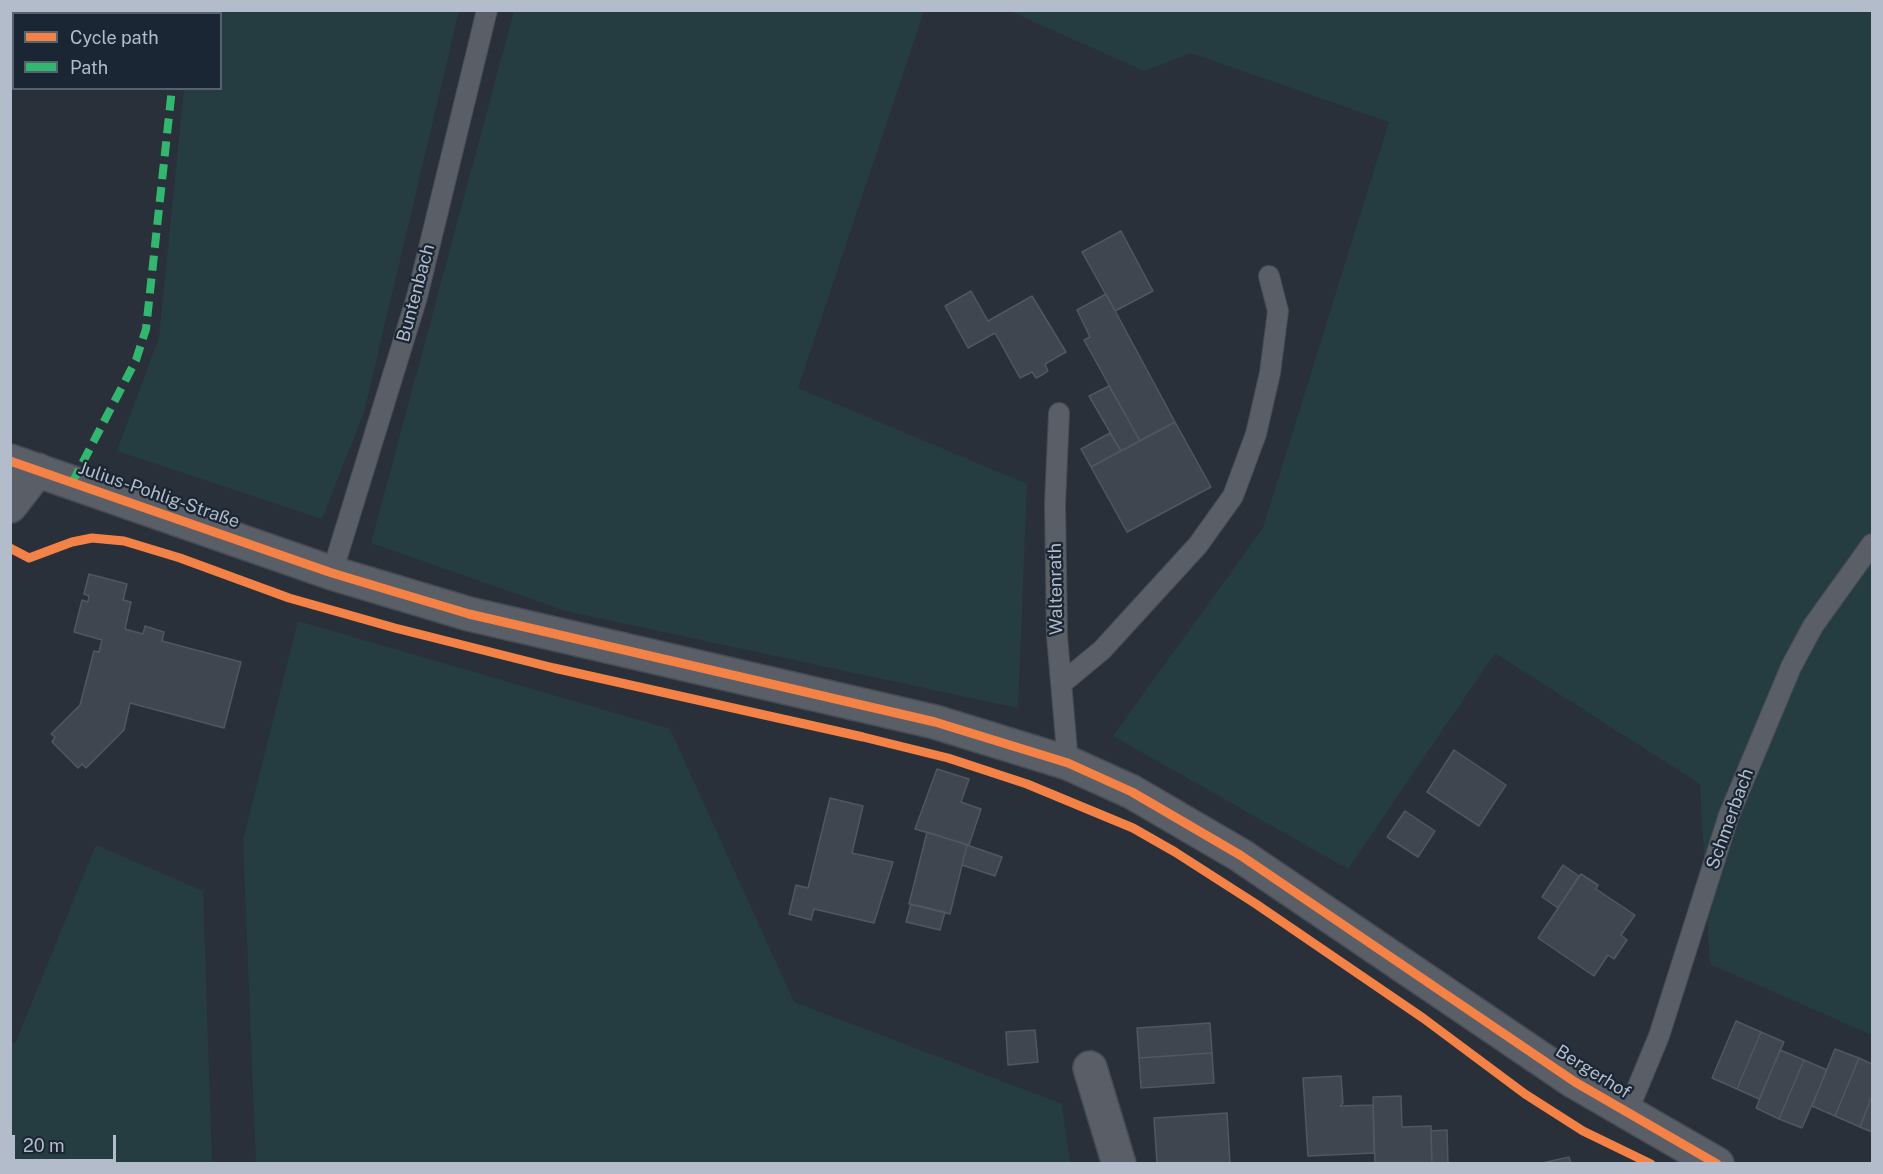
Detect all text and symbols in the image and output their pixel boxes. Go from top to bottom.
legend [12,12,222,90]
text: Cycle path [70,27,159,48]
text: Path [70,57,108,78]
street label: Buntenbach [393,242,439,344]
street label: Julius-Pohlig-Straße [76,457,242,533]
street label: Waltenrath [1044,543,1068,635]
street label: Schmerbach [1702,766,1758,872]
street label: Bergerhof [1551,1040,1635,1104]
scale bar [15,1123,118,1161]
text: 20 m [23,1135,65,1156]

